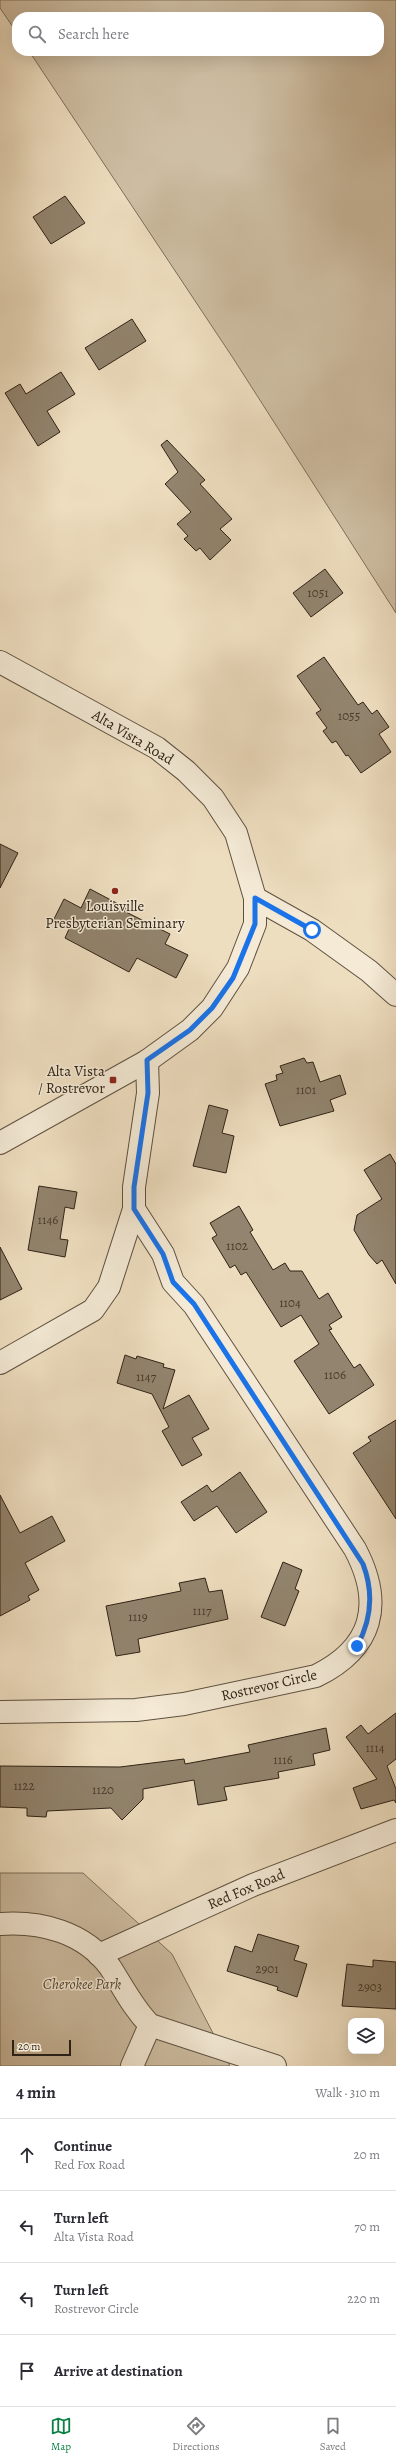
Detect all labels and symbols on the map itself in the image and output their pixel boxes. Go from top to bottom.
house number: 1051 [307,584,329,601]
street label: Alta Vista Road [88,704,178,770]
house number: 1055 [338,707,360,724]
marker: Louisville Presbyterian Seminary [110,886,120,896]
place label: Louisville Presbyterian Seminary [45,896,185,933]
route start [303,921,321,939]
place label: Alta Vista / Rostrevor [38,1061,105,1098]
marker: Alta Vista / Rostrevor [108,1075,118,1085]
house number: 1101 [296,1081,317,1098]
house number: 1146 [38,1211,58,1228]
house number: 1102 [226,1237,248,1254]
house number: 1104 [279,1294,301,1311]
house number: 1106 [324,1366,346,1383]
house number: 1147 [136,1368,157,1385]
house number: 1117 [193,1602,212,1619]
house number: 1119 [128,1608,148,1625]
route end [348,1637,366,1655]
street label: Rostrevor Circle [219,1664,319,1706]
house number: 1114 [365,1739,385,1756]
house number: 1116 [273,1751,293,1768]
house number: 1122 [13,1777,35,1794]
house number: 1120 [92,1781,114,1798]
street label: Red Fox Road [204,1863,288,1914]
house number: 2901 [255,1960,279,1977]
park label: Cherokee Park [43,1974,122,1994]
house number: 2903 [358,1978,382,1995]
scale bar [12,2038,71,2057]

